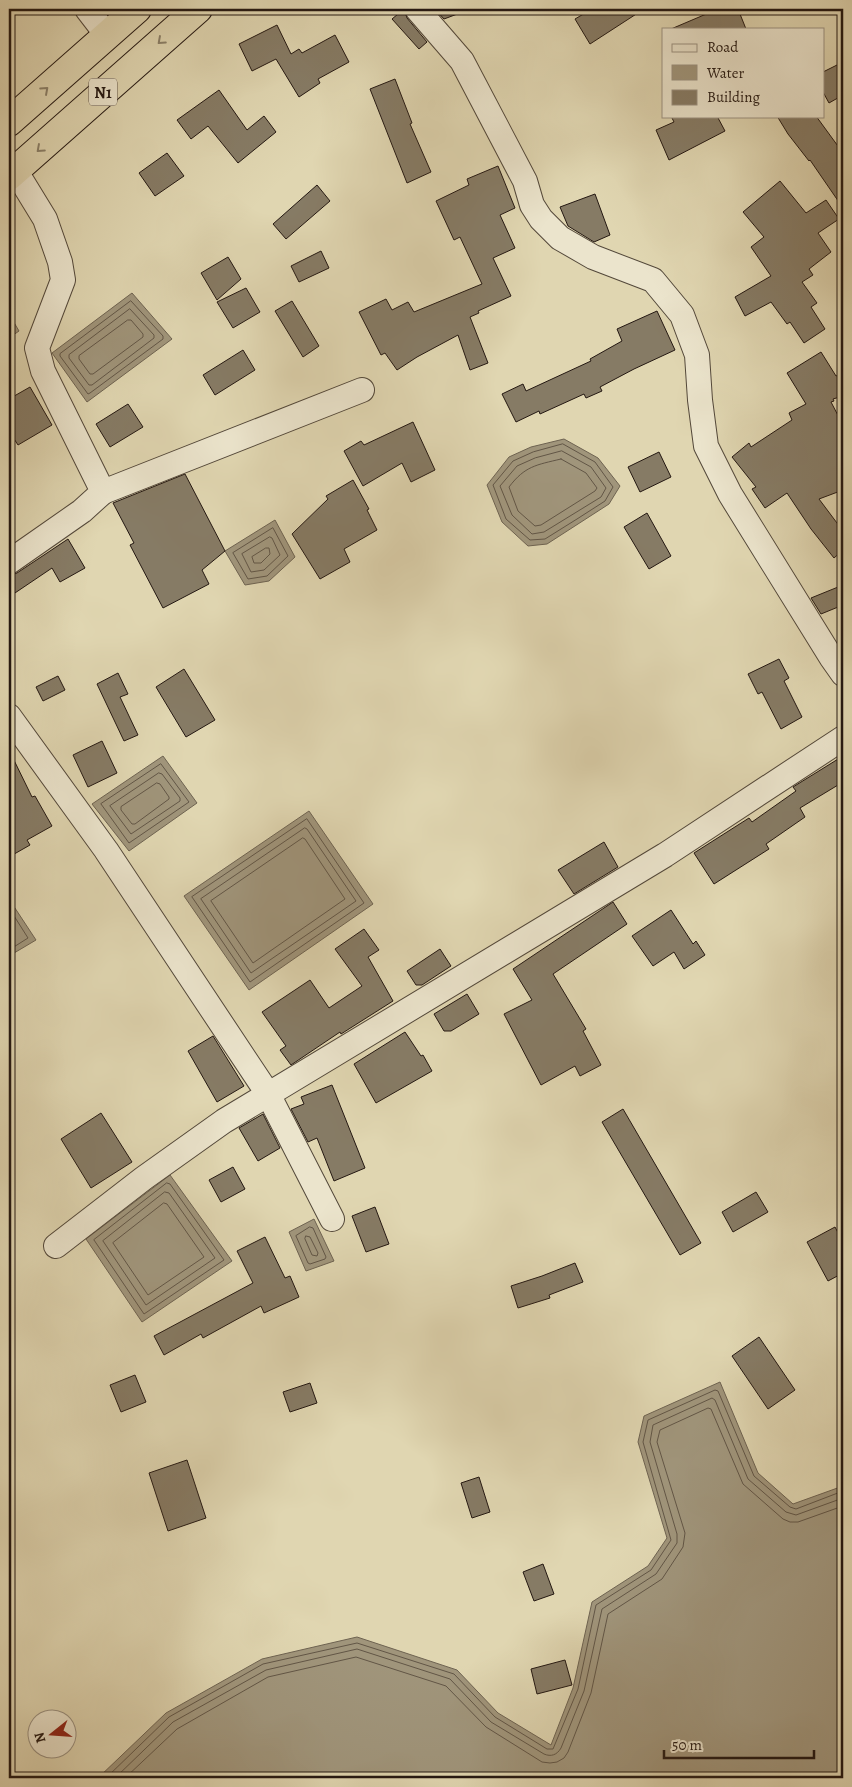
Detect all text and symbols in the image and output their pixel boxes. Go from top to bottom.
legend [662,28,824,118]
one-way arrow [158,35,167,44]
text: Road [707,37,739,57]
text: Water [706,63,744,83]
road number: N1 [89,78,117,105]
one-way arrow [40,87,49,96]
text: Building [707,87,760,107]
one-way arrow [36,143,45,152]
north arrow [28,1710,78,1760]
scale bar [664,1727,814,1759]
text: N [29,1730,51,1745]
text: 50 m [672,1735,702,1755]

